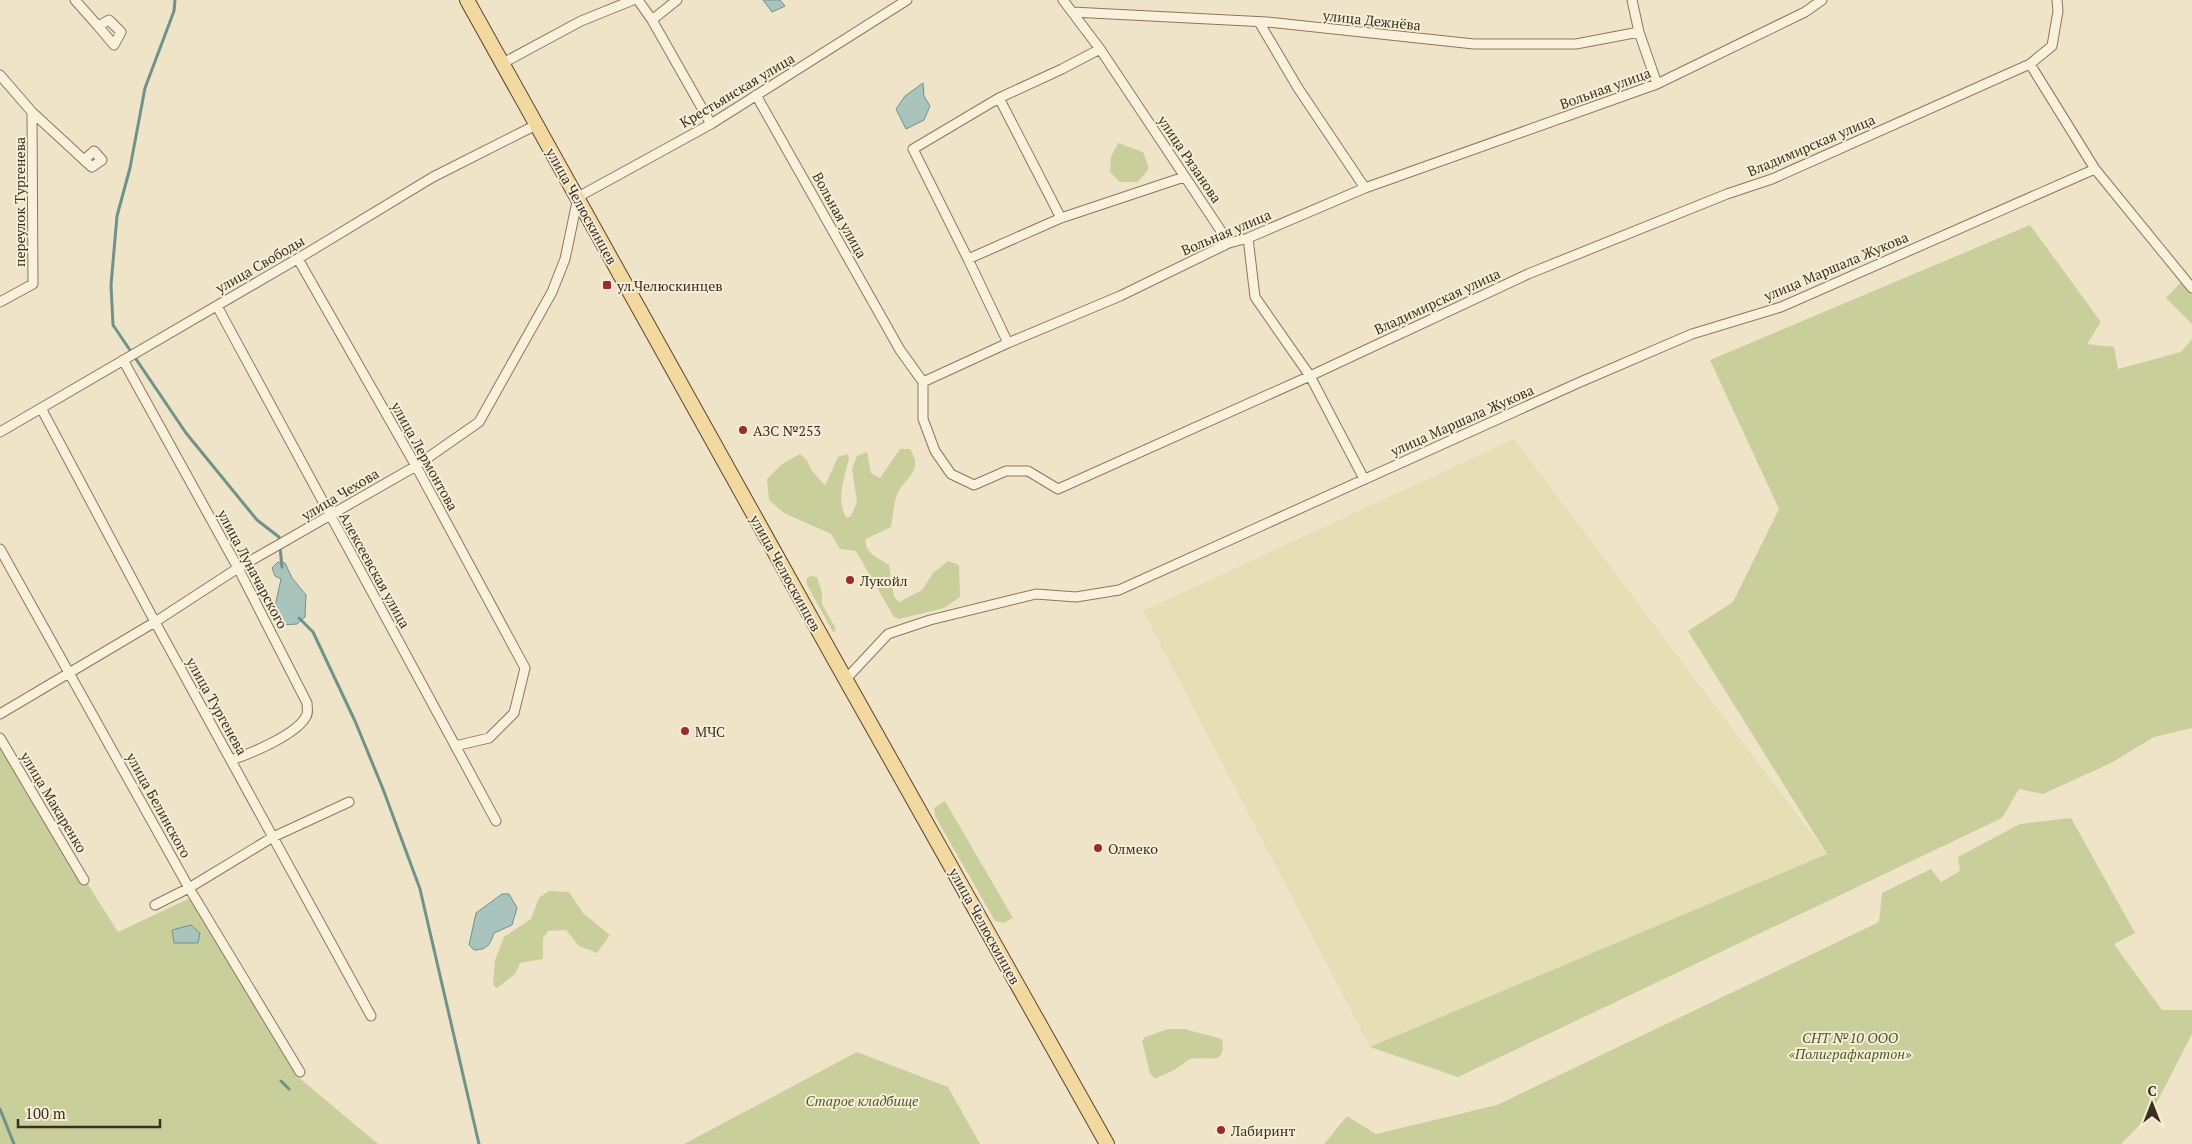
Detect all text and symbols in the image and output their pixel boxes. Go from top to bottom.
street label: улица Дежнёва [1321,5,1422,35]
street label: Крестьянская улица [676,48,798,132]
street label: Вольная улица [1557,63,1653,113]
street label: Владимирская улица [1744,109,1878,181]
street label: улица Рязанова [1153,111,1226,206]
street label: переулок Тургенева [10,137,29,267]
street label: улица Челюскинцев [542,143,622,268]
street label: Вольная улица [808,169,872,261]
street label: Вольная улица [1178,205,1274,259]
street label: улица Маршала Жукова [1760,227,1911,305]
street label: улица Свободы [211,231,308,298]
street label: Владимирская улица [1371,263,1503,339]
place label: ул.Челюскинцев [616,276,723,295]
marker: ул.Челюскинцев [601,279,613,291]
street label: улица Маршала Жукова [1386,380,1537,461]
street label: улица Лермонтова [387,397,463,514]
place label: АЗС №253 [753,421,821,440]
marker: АЗС №253 [737,424,749,436]
street label: улица Чехова [297,463,382,525]
street label: улица Луначарского [213,505,293,632]
street label: Алексеевская улица [335,509,415,631]
street label: улица Челюскинцев [746,510,826,635]
place label: Лукойл [859,571,908,590]
marker: Лукойл [844,574,856,586]
street label: улица Тургенева [182,653,252,758]
place label: МЧС [695,722,725,741]
marker: МЧС [679,725,691,737]
street label: улица Макаренко [16,747,92,856]
street label: улица Белинского [122,748,196,861]
place label: Олмеко [1108,839,1158,858]
marker: Олмеко [1092,842,1104,854]
street label: улица Челюскинцев [945,863,1025,988]
park label: СНТ №10 ООО «Полиграфкартон» [1789,1028,1912,1063]
north arrow [2127,1079,2177,1129]
text: С [2147,1081,2157,1100]
park label: Старое кладбище [806,1091,919,1110]
scale bar [18,1096,160,1128]
text: 100 m [25,1103,66,1123]
place label: Лабиринт [1230,1121,1295,1140]
marker: Лабиринт [1215,1124,1227,1136]

